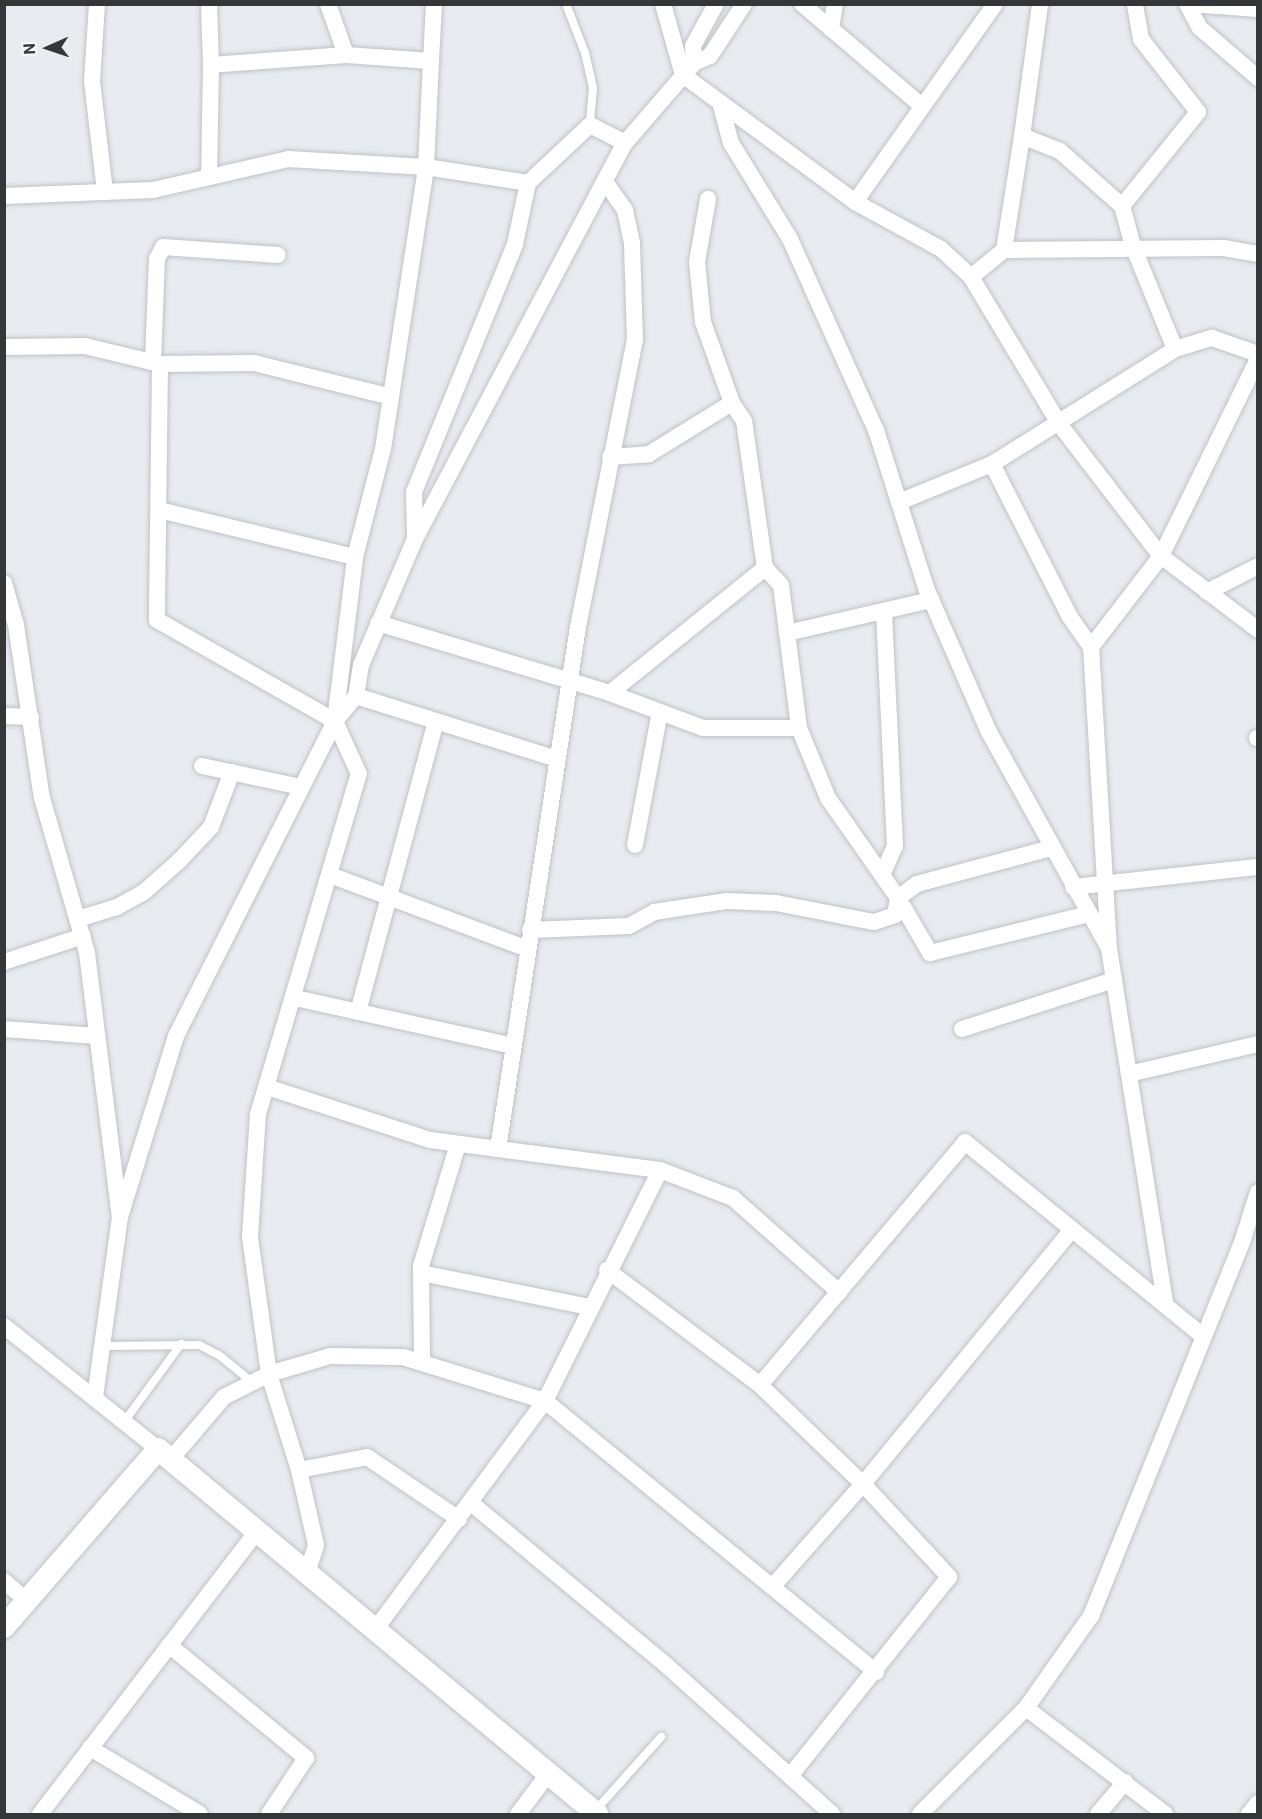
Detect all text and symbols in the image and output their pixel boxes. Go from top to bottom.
north arrow [18,18,78,78]
text: N [20,43,39,55]

